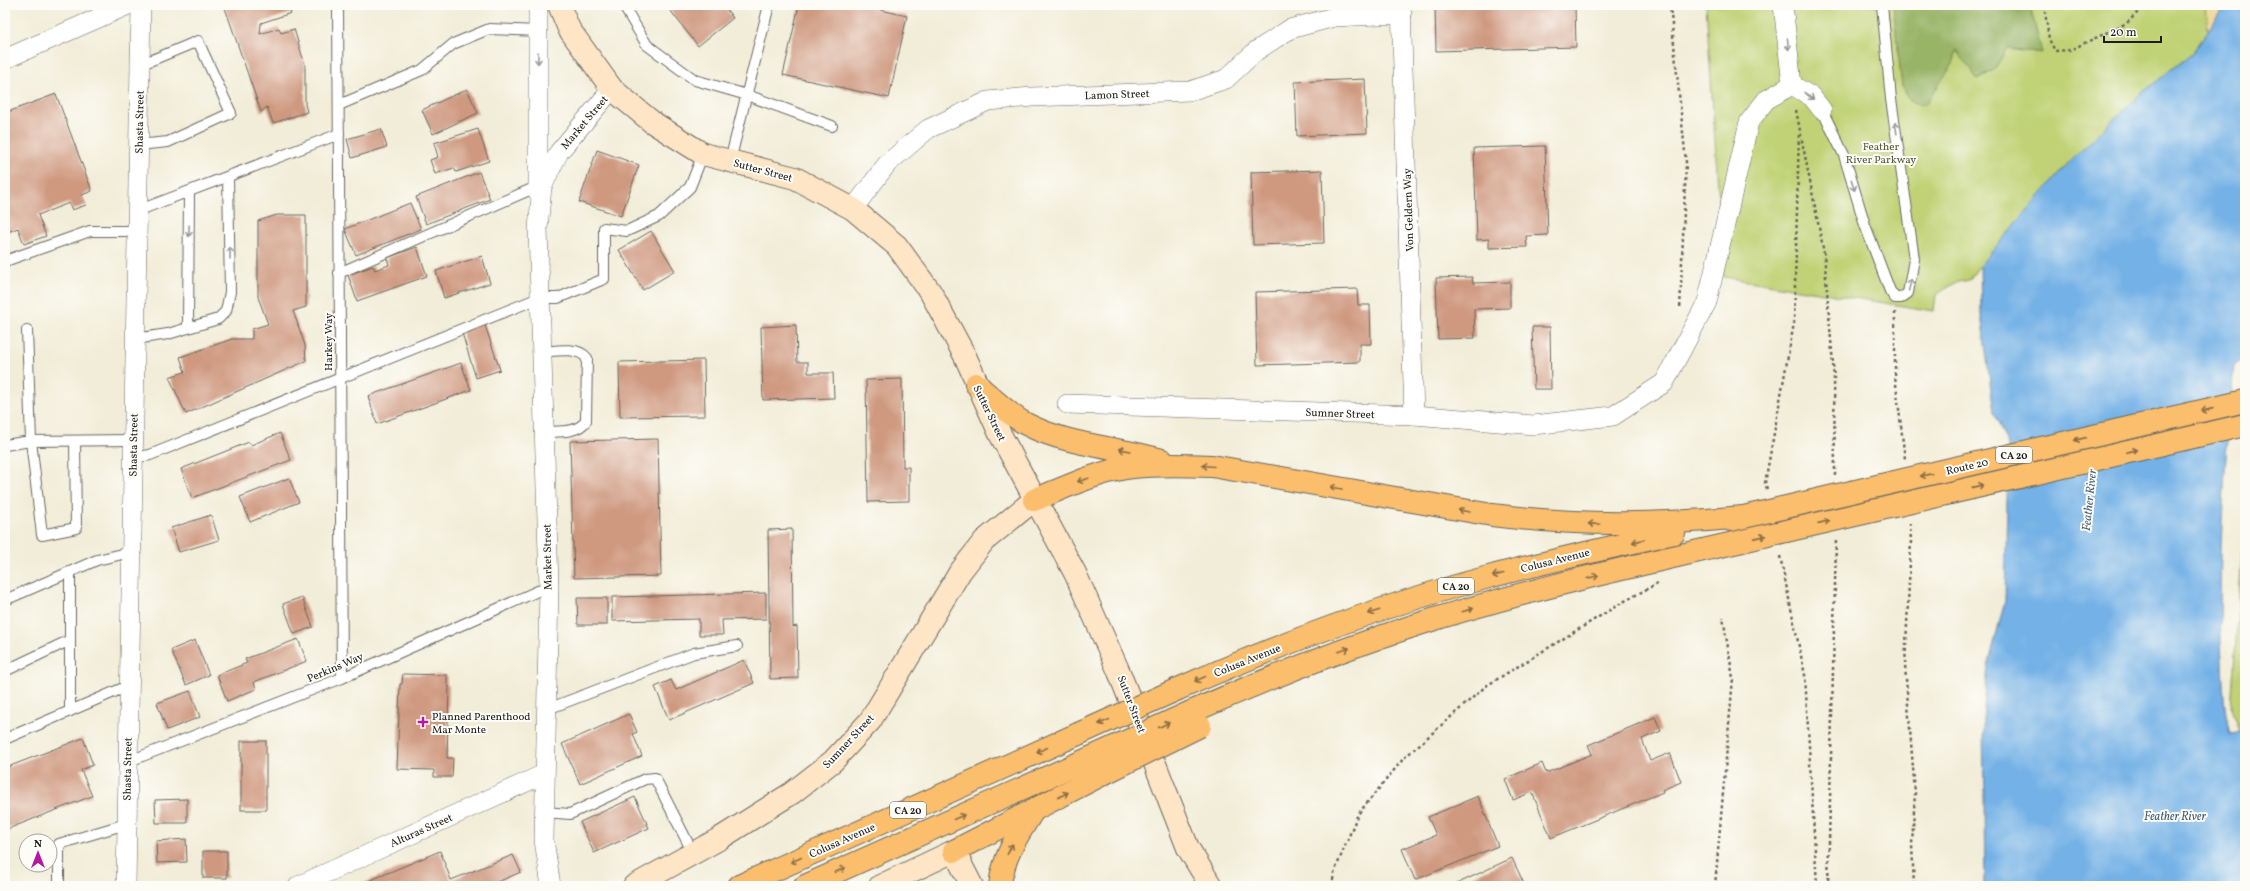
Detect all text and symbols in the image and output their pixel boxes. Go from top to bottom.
scale bar [2104,18,2161,44]
text: 20 m [2110,25,2137,41]
one-way arrow [1784,37,1791,50]
one-way arrow [534,51,542,64]
street label: Lamon Street [1084,87,1150,104]
street label: Shasta Street [132,90,149,154]
one-way arrow [1803,92,1814,100]
street label: Market Street [558,93,612,153]
one-way arrow [1892,122,1900,135]
park label: Feather River Parkway [1846,140,1916,168]
street label: Sutter Street [731,156,794,187]
street label: Von Geldern Way [1401,168,1418,252]
one-way arrow [1850,179,1857,192]
one-way arrow [185,224,193,237]
one-way arrow [226,247,234,260]
one-way arrow [1906,279,1914,292]
street label: Harkey Way [322,313,337,371]
street label: Sutter Street [969,383,1009,444]
street label: Sumner Street [1305,406,1375,423]
one-way arrow [2201,407,2214,415]
street label: Shasta Street [126,413,143,477]
one-way arrow [2074,436,2087,444]
one-way arrow [1119,446,1132,454]
road number: CA 20 [1996,447,2032,463]
one-way arrow [2126,447,2139,454]
street label: Route 20 [1945,455,1990,480]
one-way arrow [1202,463,1215,470]
water label: Feather River [2079,468,2101,532]
one-way arrow [1920,471,1933,479]
one-way arrow [1077,477,1090,484]
one-way arrow [1972,482,1985,490]
one-way arrow [1330,484,1343,492]
one-way arrow [1458,507,1471,515]
one-way arrow [1818,517,1831,525]
one-way arrow [1588,520,1601,528]
street label: Market Street [540,524,557,590]
one-way arrow [1753,532,1766,540]
one-way arrow [1632,537,1645,545]
street label: Colusa Avenue [1519,546,1592,577]
one-way arrow [1492,571,1505,579]
one-way arrow [1587,572,1600,580]
road number: CA 20 [1438,578,1474,594]
one-way arrow [1461,606,1474,613]
one-way arrow [1368,609,1380,617]
street label: Colusa Avenue [1212,641,1283,682]
one-way arrow [1338,646,1351,653]
street label: Perkins Way [305,650,366,687]
street label: Sutter Street [1113,674,1149,736]
one-way arrow [1195,676,1207,683]
place label: Planned Parenthood Mar Monte [432,710,531,738]
street label: Sumner Street [820,711,878,773]
marker: Planned Parenthood Mar Monte [417,716,429,728]
one-way arrow [1099,719,1111,726]
one-way arrow [1157,720,1169,728]
street label: Shasta Street [120,737,137,801]
one-way arrow [1037,747,1049,754]
one-way arrow [1057,790,1069,798]
road number: CA 20 [890,802,926,818]
water label: Feather River [2144,809,2206,825]
street label: Alturas Street [388,811,455,852]
one-way arrow [953,813,965,820]
street label: Colusa Avenue [807,820,878,863]
north arrow [18,833,58,873]
text: N [34,837,42,852]
one-way arrow [1007,843,1014,855]
one-way arrow [790,857,802,865]
one-way arrow [834,866,846,873]

